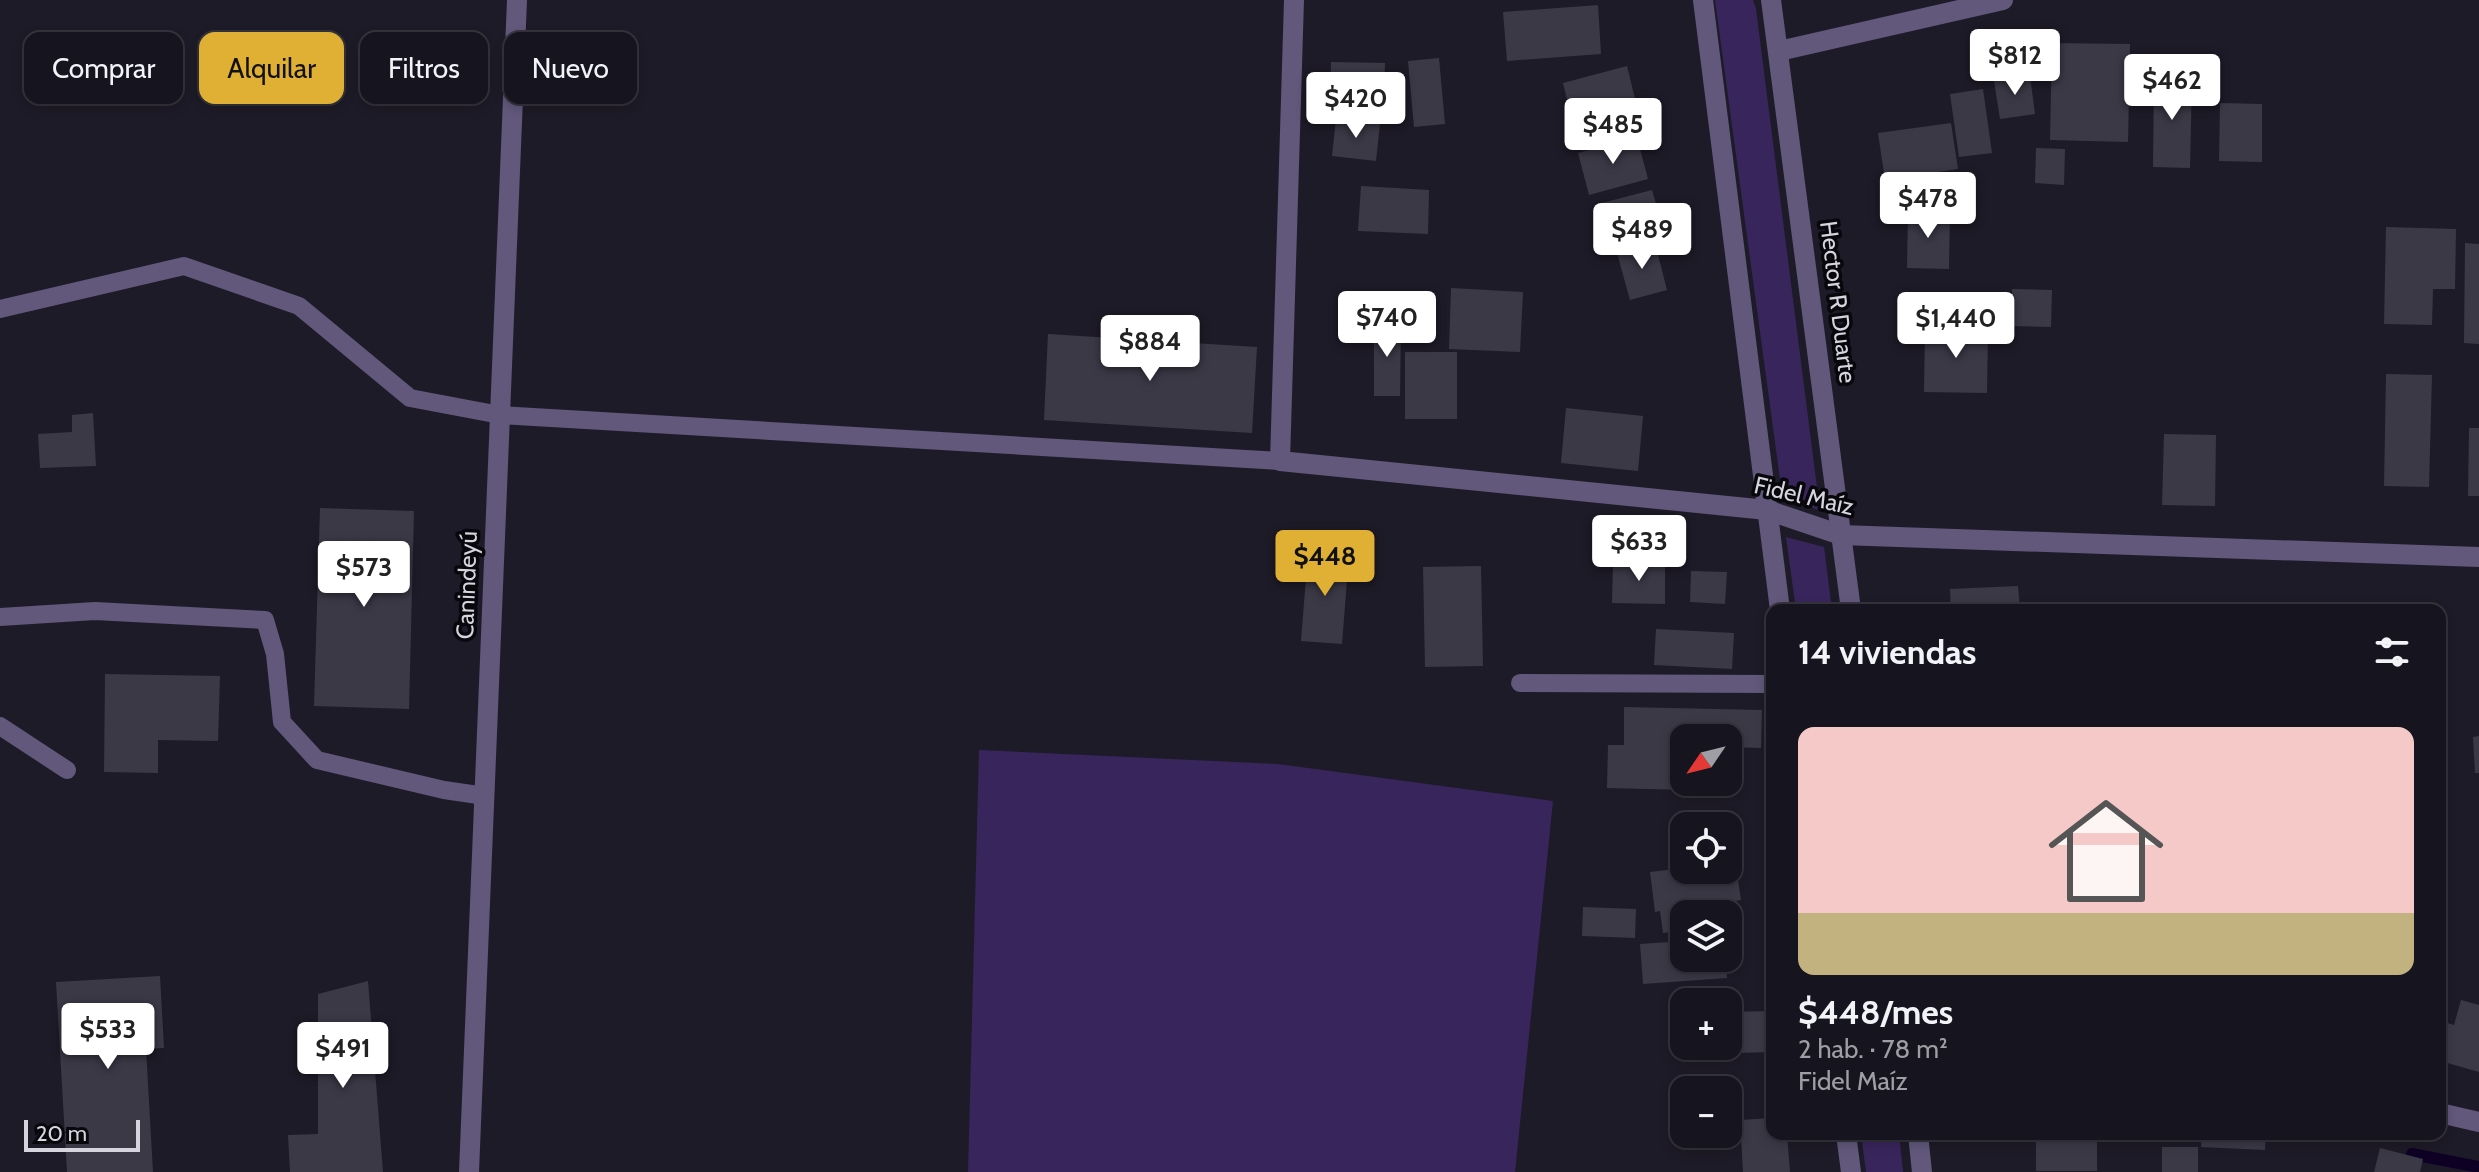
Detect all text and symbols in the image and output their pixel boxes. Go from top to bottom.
pin: $812 [1968,29,2062,97]
chip: Comprar [24,32,183,104]
chip: Alquilar [199,32,344,104]
chip: Filtros [360,32,488,104]
chip: Nuevo [504,32,637,104]
text: $812 [1988,39,2042,71]
pin: $462 [2125,54,2219,122]
text: $462 [2142,64,2202,96]
pin: $420 [1309,72,1403,140]
text: $420 [1324,82,1388,114]
pin: $485 [1566,98,1660,166]
text: $485 [1583,108,1643,140]
pin: $478 [1881,172,1975,240]
text: $478 [1898,182,1958,214]
pin: $489 [1595,203,1689,271]
text: $489 [1611,213,1673,245]
street label: Hector R Duarte [1814,219,1863,385]
pin: $740 [1340,291,1434,359]
pin: $1,440 [1891,292,2021,360]
text: $740 [1356,301,1418,333]
text: $1,440 [1915,302,1997,334]
pin: $884 [1103,315,1197,383]
text: $884 [1119,325,1181,357]
street label: Fidel Maíz [1751,470,1857,521]
pin: $633 [1592,515,1686,583]
text: $633 [1610,525,1668,557]
street label: Canindeyú [450,530,483,640]
pin: $448 [1278,530,1372,598]
text: $448 [1293,540,1357,572]
pin: $573 [317,541,411,609]
text: $573 [336,551,392,583]
icon: filters [2370,630,2414,674]
text: 14 viviendas [1798,631,1976,673]
north arrow [1670,724,1742,796]
map controls [1670,724,1742,1148]
icon: home [2034,779,2178,923]
button: locate [1670,812,1742,884]
button: layers [1670,900,1742,972]
button: + [1670,988,1742,1060]
text: $448/mes [1798,991,1953,1033]
pin: $533 [61,1003,155,1071]
text: $533 [79,1013,137,1045]
pin: $491 [296,1022,390,1090]
text: $491 [315,1032,371,1064]
text: 2 hab. · 78 m² [1798,1033,1948,1065]
text: Fidel Maíz [1798,1065,1908,1097]
button: − [1670,1076,1742,1148]
scale bar [24,1116,140,1152]
text: 20 m [36,1120,87,1147]

